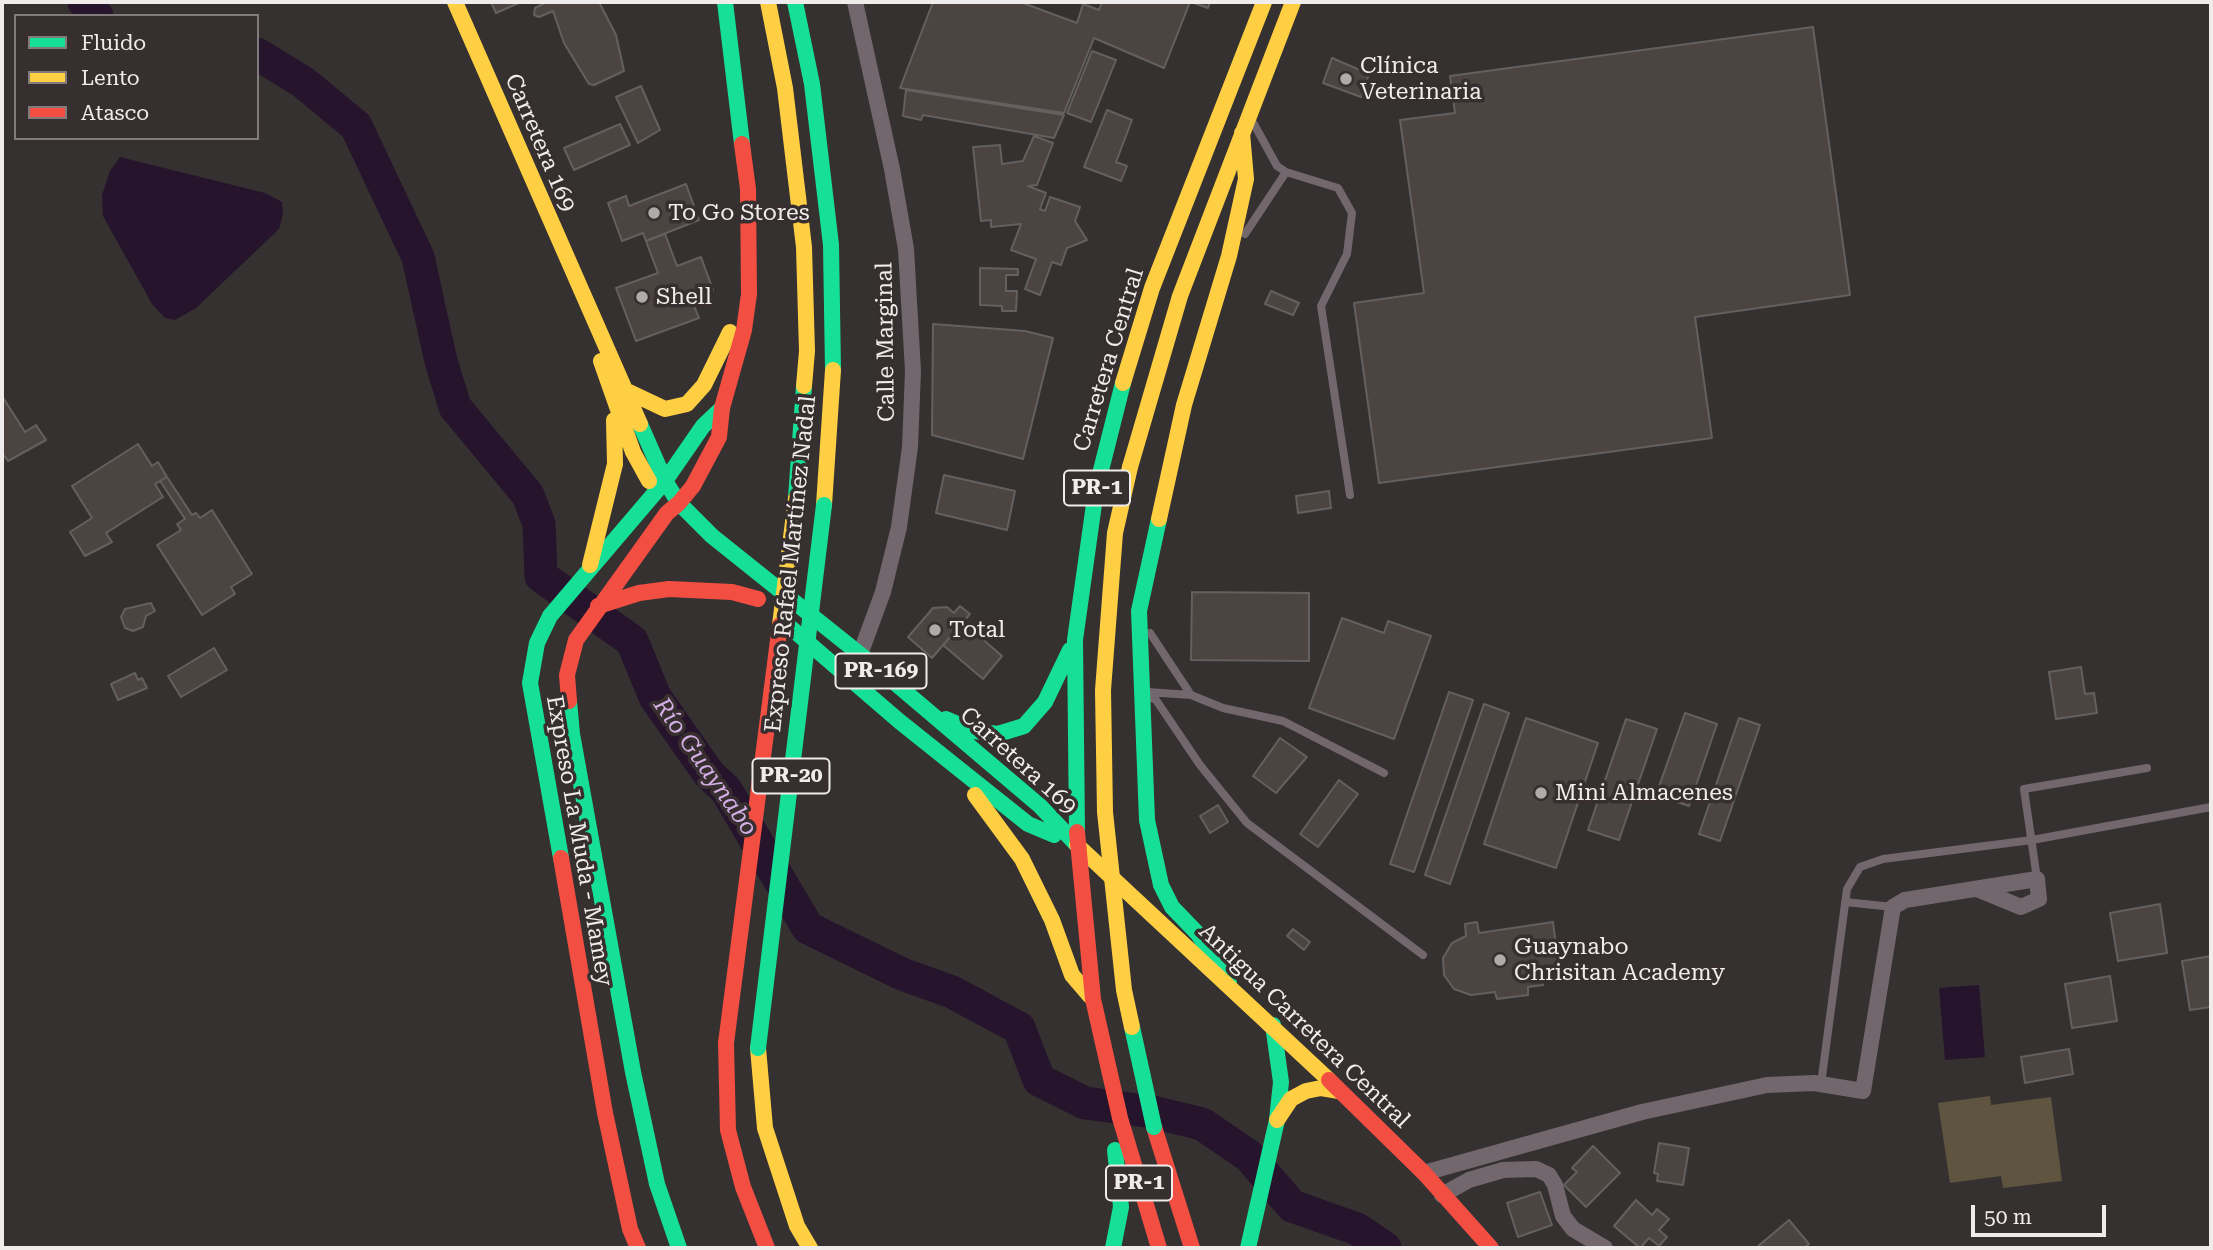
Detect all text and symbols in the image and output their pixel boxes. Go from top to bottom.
legend [14,14,259,140]
text: Fluido [81,31,146,55]
place label: Clínica Veterinaria [1360,52,1482,106]
text: Lento [81,66,140,90]
street label: Carretera 169 [499,70,581,216]
marker: Clínica Veterinaria [1338,71,1354,87]
text: Atasco [81,101,149,125]
place label: To Go Stores [668,199,810,227]
marker: To Go Stores [646,205,662,221]
street label: Calle Marginal [871,262,901,422]
street label: Carretera Central [1068,265,1150,455]
place label: Shell [656,283,712,311]
marker: Shell [634,289,650,305]
street label: Expreso Rafael Martínez Nadal [760,394,822,734]
road number: PR-1 [1064,470,1130,505]
place label: Total [949,616,1005,644]
marker: Total [927,622,943,638]
road number: PR-169 [836,654,926,688]
water label: Río Guaynabo [647,693,763,841]
street label: Expreso La Muda - Mamey [540,694,618,988]
street label: Carretera 169 [954,701,1082,821]
road number: PR-20 [752,758,830,794]
place label: Mini Almacenes [1555,779,1733,807]
marker: Mini Almacenes [1533,785,1549,801]
street label: Antigua Carretera Central [1193,918,1415,1134]
place label: Guaynabo Chrisitan Academy [1514,933,1725,987]
marker: Guaynabo Chrisitan Academy [1492,952,1508,968]
road number: PR-1 [1106,1166,1172,1200]
scale bar [1975,1190,2110,1234]
text: 50 m [1984,1205,2032,1229]

